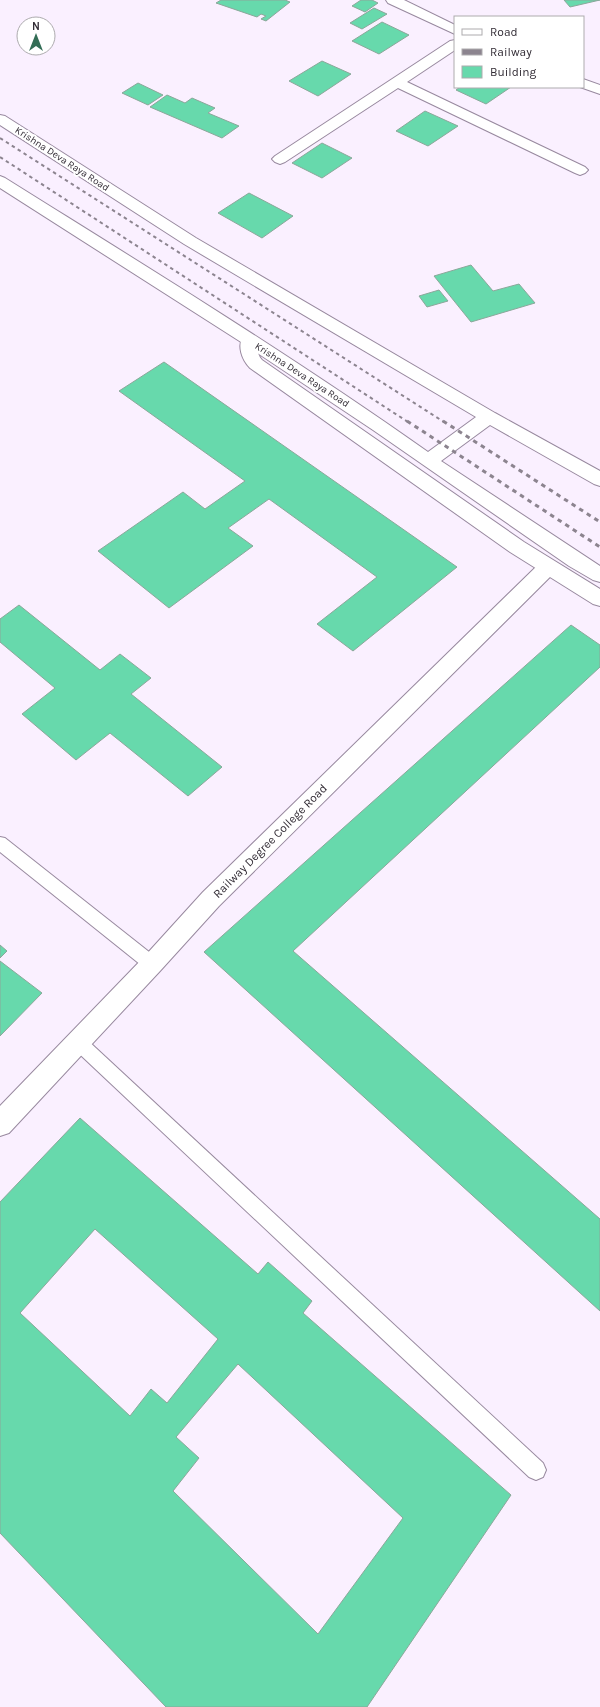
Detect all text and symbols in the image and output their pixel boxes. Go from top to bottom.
north arrow [16,16,56,56]
legend [454,16,584,88]
text: N [32,20,40,33]
text: Road [490,25,518,39]
text: Railway [490,45,532,59]
text: Building [490,65,537,79]
street label: Krishna Deva Raya Road [13,124,111,194]
street label: Krishna Deva Raya Road [253,340,351,410]
street label: Railway Degree College Road [210,781,330,901]

